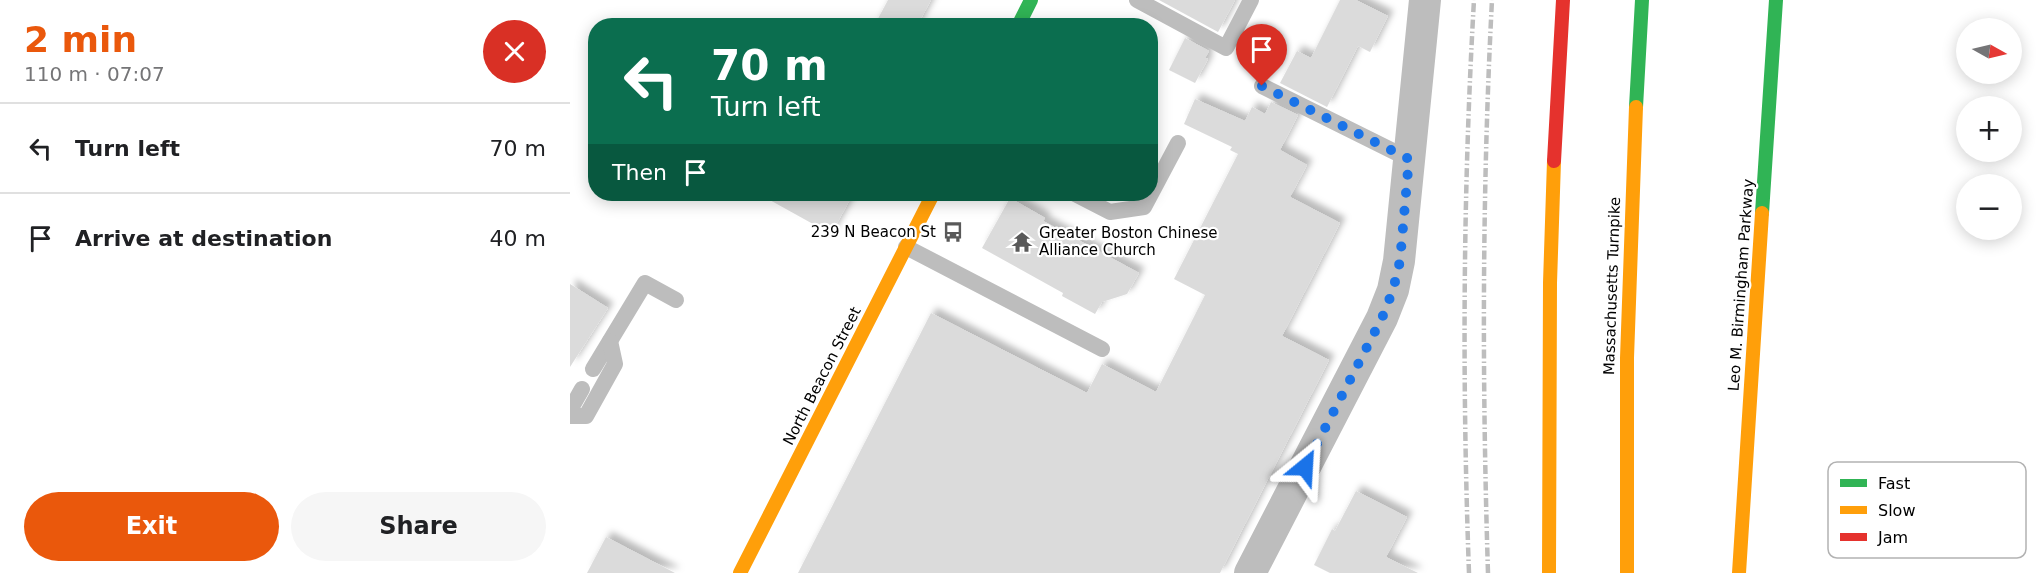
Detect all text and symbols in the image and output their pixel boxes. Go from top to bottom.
north arrow [1956,18,2022,84]
map controls [1956,18,2022,240]
text: 2 min [24,19,137,60]
button: close [483,20,546,83]
pin [1236,24,1287,86]
icon: arrive [1245,33,1278,66]
text: 70 m [711,41,828,90]
icon: left [612,42,690,120]
text: 110 m · 07:07 [24,62,165,86]
text: Turn left [711,91,821,122]
button: + [1956,96,2022,162]
icon: left [24,132,57,165]
text: Turn left [75,136,180,161]
text: 70 m [490,136,546,161]
icon: arrive [679,156,712,189]
text: Then [612,160,667,185]
button: − [1956,174,2022,240]
street label: Leo M. Birmingham Parkway [1725,178,1757,392]
street label: Massachusetts Turnpike [1600,196,1624,376]
bus stop icon: 239 N Beacon St [941,220,965,244]
icon: arrive [24,222,57,255]
place label: 239 N Beacon St [811,223,936,241]
place label: Greater Boston Chinese Alliance Church [1039,224,1217,259]
text: Arrive at destination [75,226,332,251]
text: 40 m [490,226,546,251]
temple icon: Greater Boston Chinese Alliance Church [1010,230,1034,254]
street label: North Beacon Street [779,304,865,448]
position arrow [1273,435,1337,499]
legend [1828,462,2026,558]
text: Fast [1878,474,1910,493]
button: Exit [24,492,279,561]
button: Share [291,492,546,561]
text: Slow [1878,501,1915,520]
text: Jam [1877,528,1908,547]

